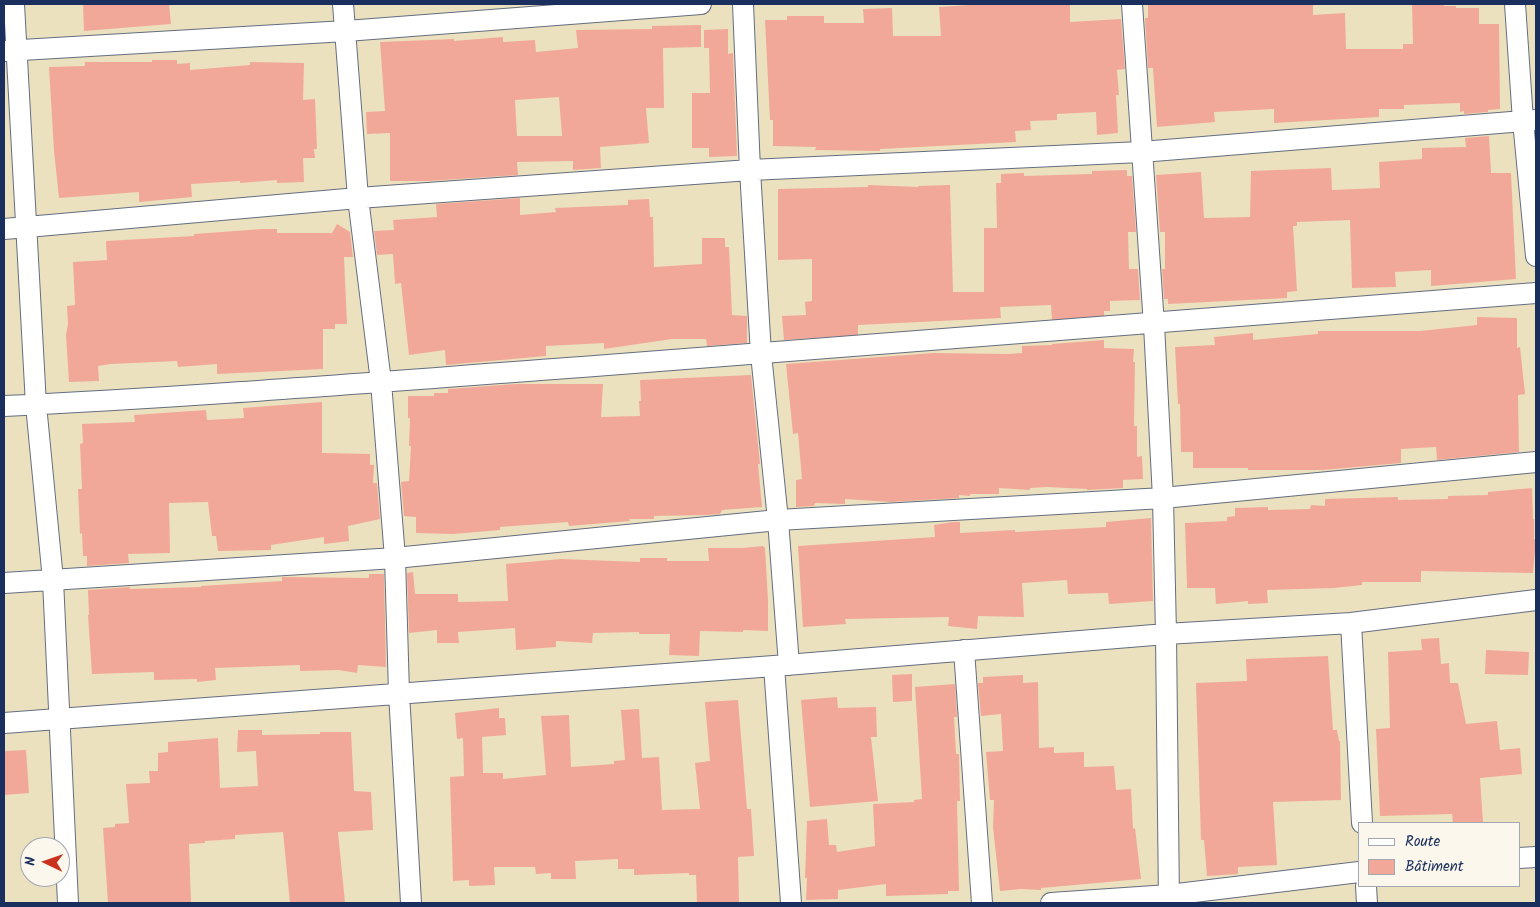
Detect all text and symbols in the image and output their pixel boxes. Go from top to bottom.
legend [1358,822,1520,887]
text: Route [1405,830,1440,854]
north arrow [20,837,70,887]
text: Bâtiment [1405,855,1464,879]
text: N [20,856,42,866]

